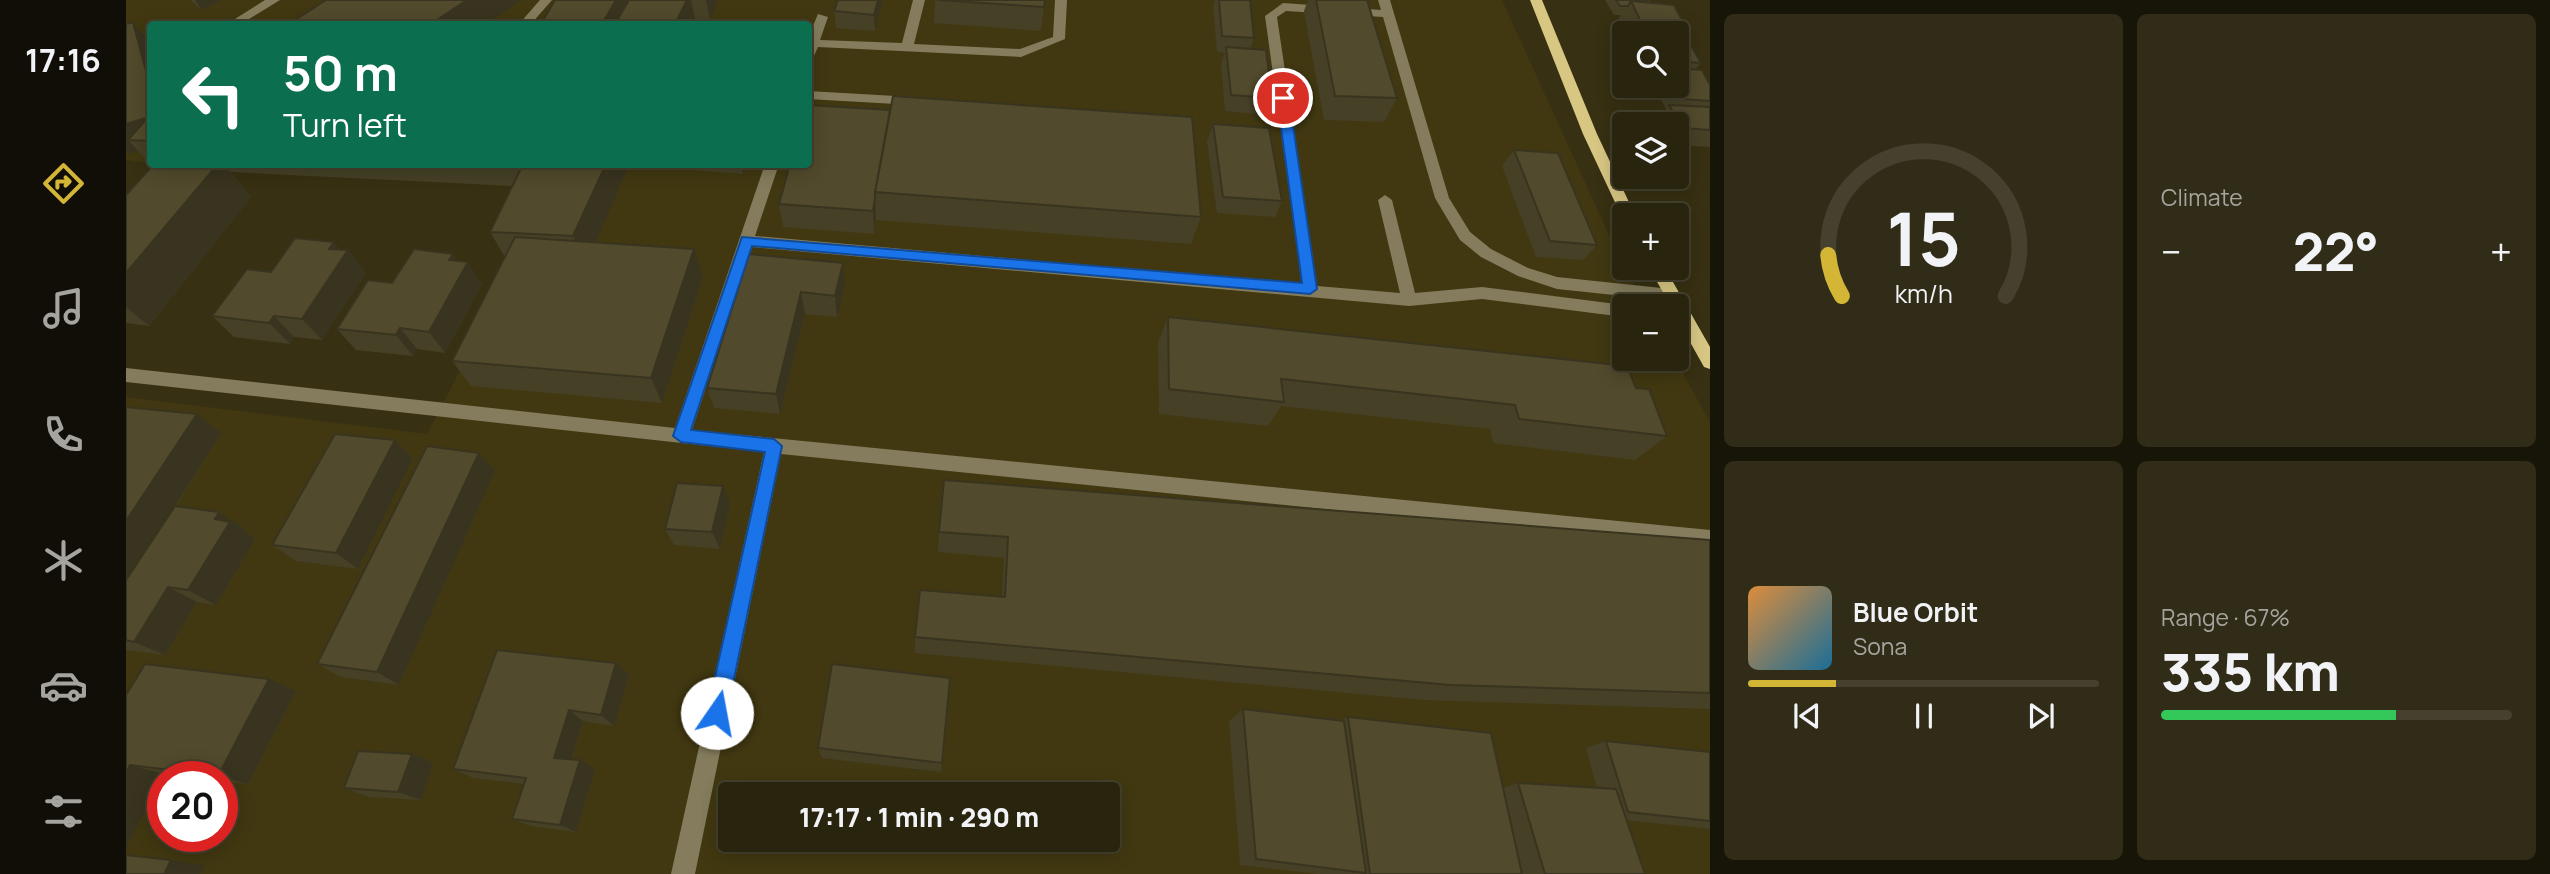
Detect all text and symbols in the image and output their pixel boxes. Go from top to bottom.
map controls [1612,21,1689,371]
button: search [1612,21,1689,98]
text: 17:16 [25,38,101,82]
text: 50 m [283,39,398,106]
icon: left [168,49,259,140]
pin [1253,68,1313,128]
icon: arrive [1264,79,1302,117]
text: Turn left [283,103,407,147]
button: layers [1612,112,1689,189]
icon: directions [39,159,88,208]
text: Climate [2161,181,2243,213]
text: 15 [1886,189,1961,289]
button: + [1612,203,1689,280]
text: 22° [2293,216,2379,287]
text: − [2161,225,2182,277]
text: + [2490,225,2512,277]
text: km/h [1894,276,1953,311]
icon: music [39,284,88,333]
button: − [1612,294,1689,371]
icon: phone [39,410,88,459]
icon: climate [39,536,88,585]
text: Blue Orbit [1853,594,1978,630]
text: Range · 67% [2161,601,2290,633]
text: Sona [1853,630,1907,662]
text: 335 km [2161,636,2340,707]
icon: car [39,661,88,710]
position arrow [680,676,754,750]
icon: previous [1788,697,1826,735]
icon: pause [1905,697,1943,735]
icon: next [2022,697,2060,735]
speed limit sign: 20 [147,761,238,852]
icon: filters [39,787,88,836]
text: 17:17 · 1 min · 290 m [799,799,1039,835]

